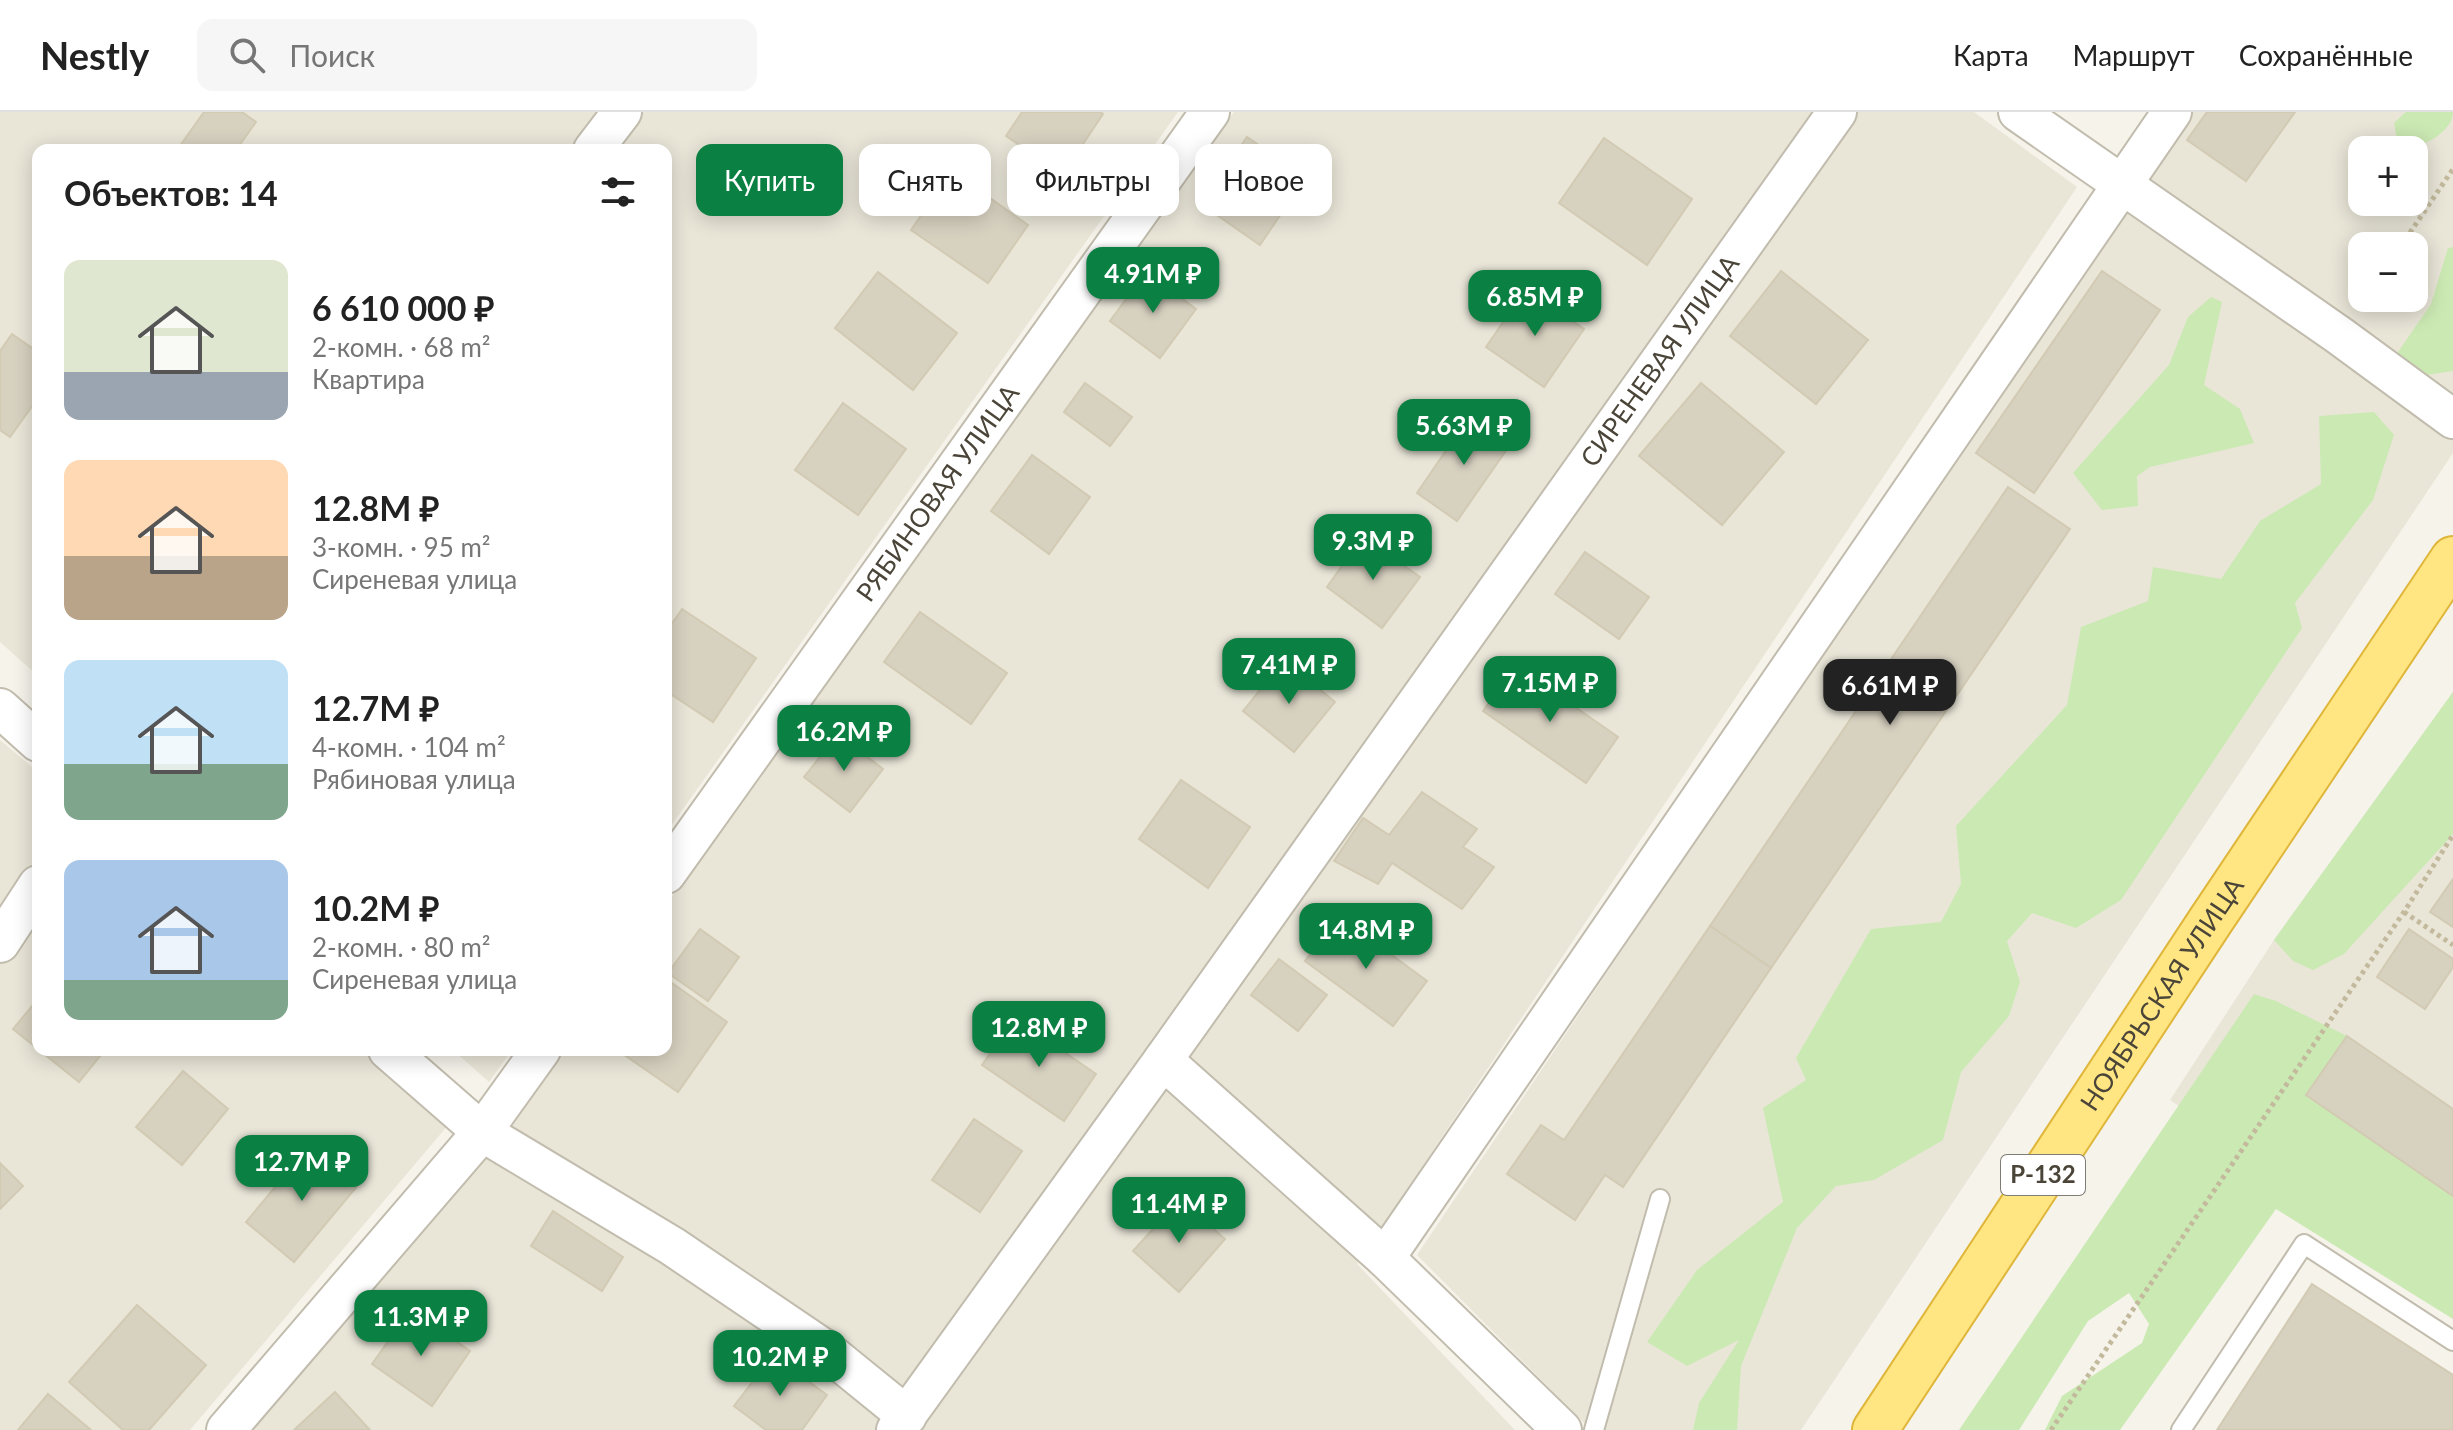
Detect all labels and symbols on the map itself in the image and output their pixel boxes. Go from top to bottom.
pin: 4.91M ₽ [1079,247,1227,315]
street label: СИРЕНЕВАЯ УЛИЦА [1573,248,1746,472]
pin: 6.85M ₽ [1461,270,1609,338]
street label: РЯБИНОВАЯ УЛИЦА [849,378,1026,607]
pin: 5.63M ₽ [1390,399,1538,467]
pin: 9.3M ₽ [1308,514,1438,582]
pin: 7.41M ₽ [1215,638,1363,706]
pin: 7.15M ₽ [1476,656,1624,724]
pin: 6.61M ₽ [1816,659,1964,727]
pin: 16.2M ₽ [770,705,918,773]
street label: НОЯБРЬСКАЯ УЛИЦА [2073,871,2250,1116]
pin: 14.8M ₽ [1292,903,1440,971]
pin: 12.8M ₽ [965,1001,1113,1069]
pin: 12.7M ₽ [228,1135,376,1203]
road number: Р-132 [2001,1155,2085,1195]
pin: 11.4M ₽ [1105,1177,1253,1245]
pin: 11.3M ₽ [347,1290,495,1358]
pin: 10.2M ₽ [706,1330,854,1398]

